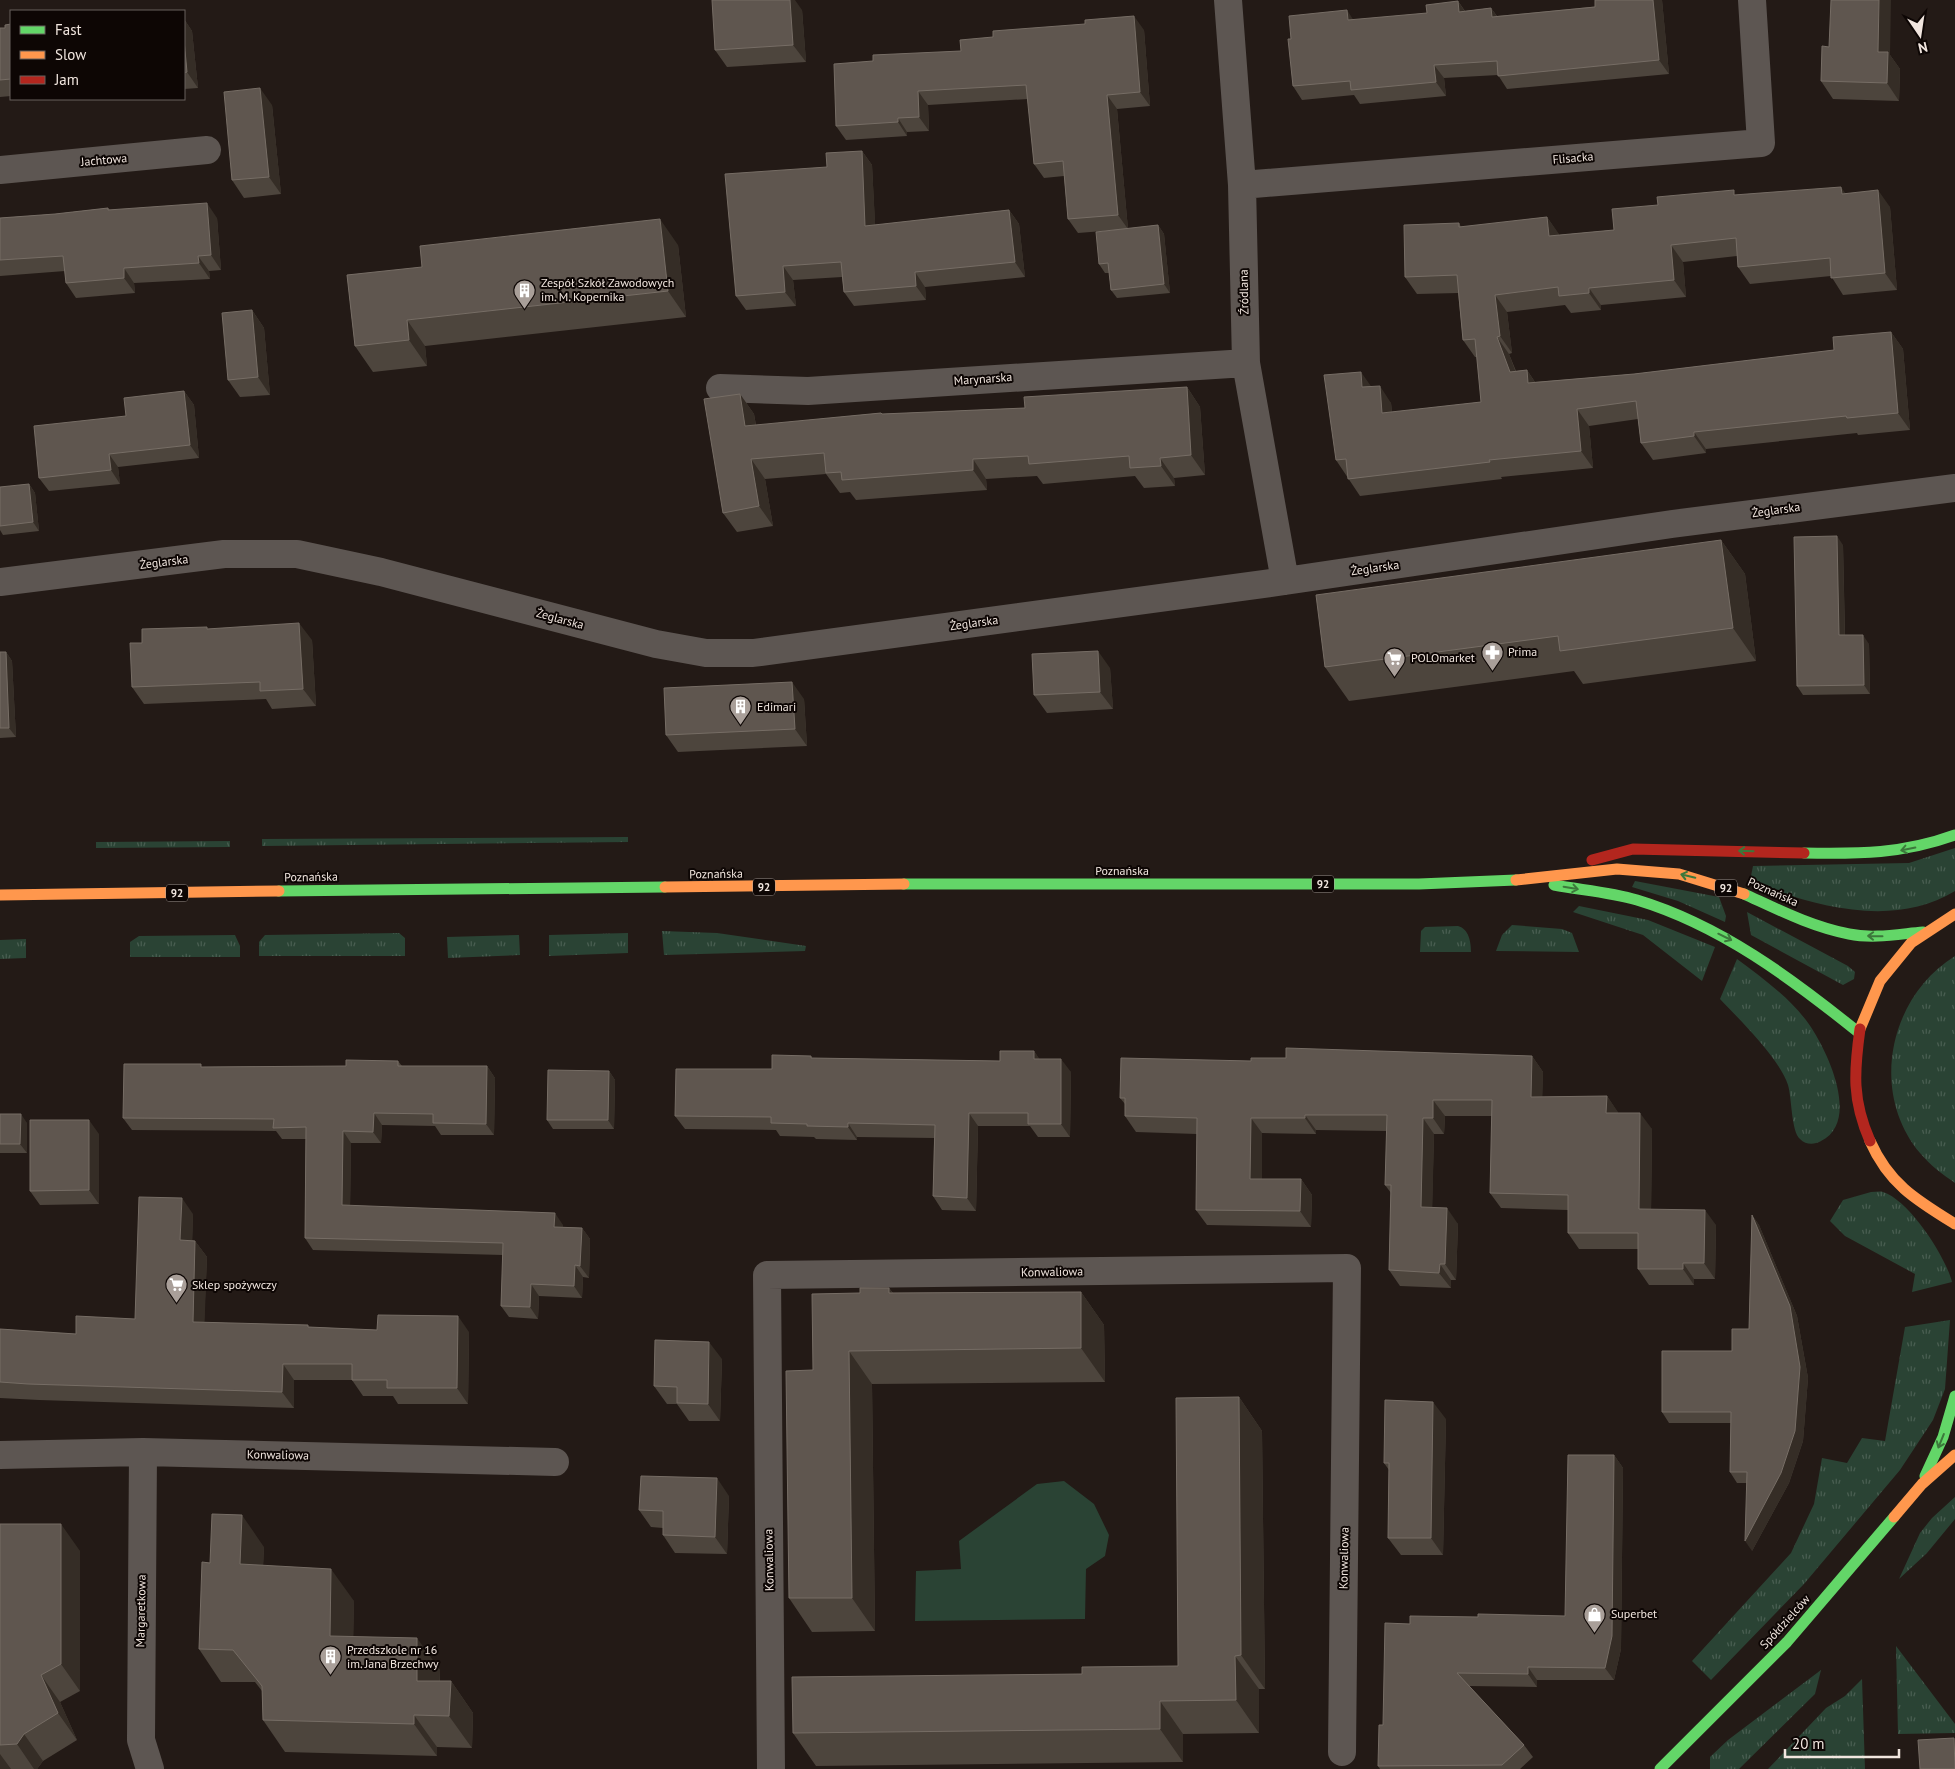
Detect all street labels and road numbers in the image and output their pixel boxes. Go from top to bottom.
street label: Flisacka [1552,148,1594,167]
street label: Jachtowa [79,150,128,169]
street label: Źródlana [1236,269,1251,315]
street label: Marynarska [953,369,1013,388]
street label: Żeglarska [1751,499,1801,520]
street label: Żeglarska [139,551,189,572]
street label: Żeglarska [1350,557,1400,578]
street label: Żeglarska [535,605,586,632]
street label: Żeglarska [949,612,999,633]
street label: Poznańska [1095,863,1149,878]
street label: Poznańska [689,866,743,881]
street label: Poznańska [284,869,338,884]
street label: Poznańska [1746,874,1801,909]
road number: 92 [1312,876,1334,892]
road number: 92 [753,879,775,896]
road number: 92 [1715,880,1737,896]
road number: 92 [166,884,188,901]
street label: Konwaliowa [1021,1263,1083,1280]
street label: Konwaliowa [247,1446,309,1463]
street label: Konwaliowa [1335,1527,1352,1589]
street label: Konwaliowa [760,1529,777,1591]
street label: Margaretkowa [132,1574,149,1648]
street label: Spółdzielców [1756,1591,1813,1652]

